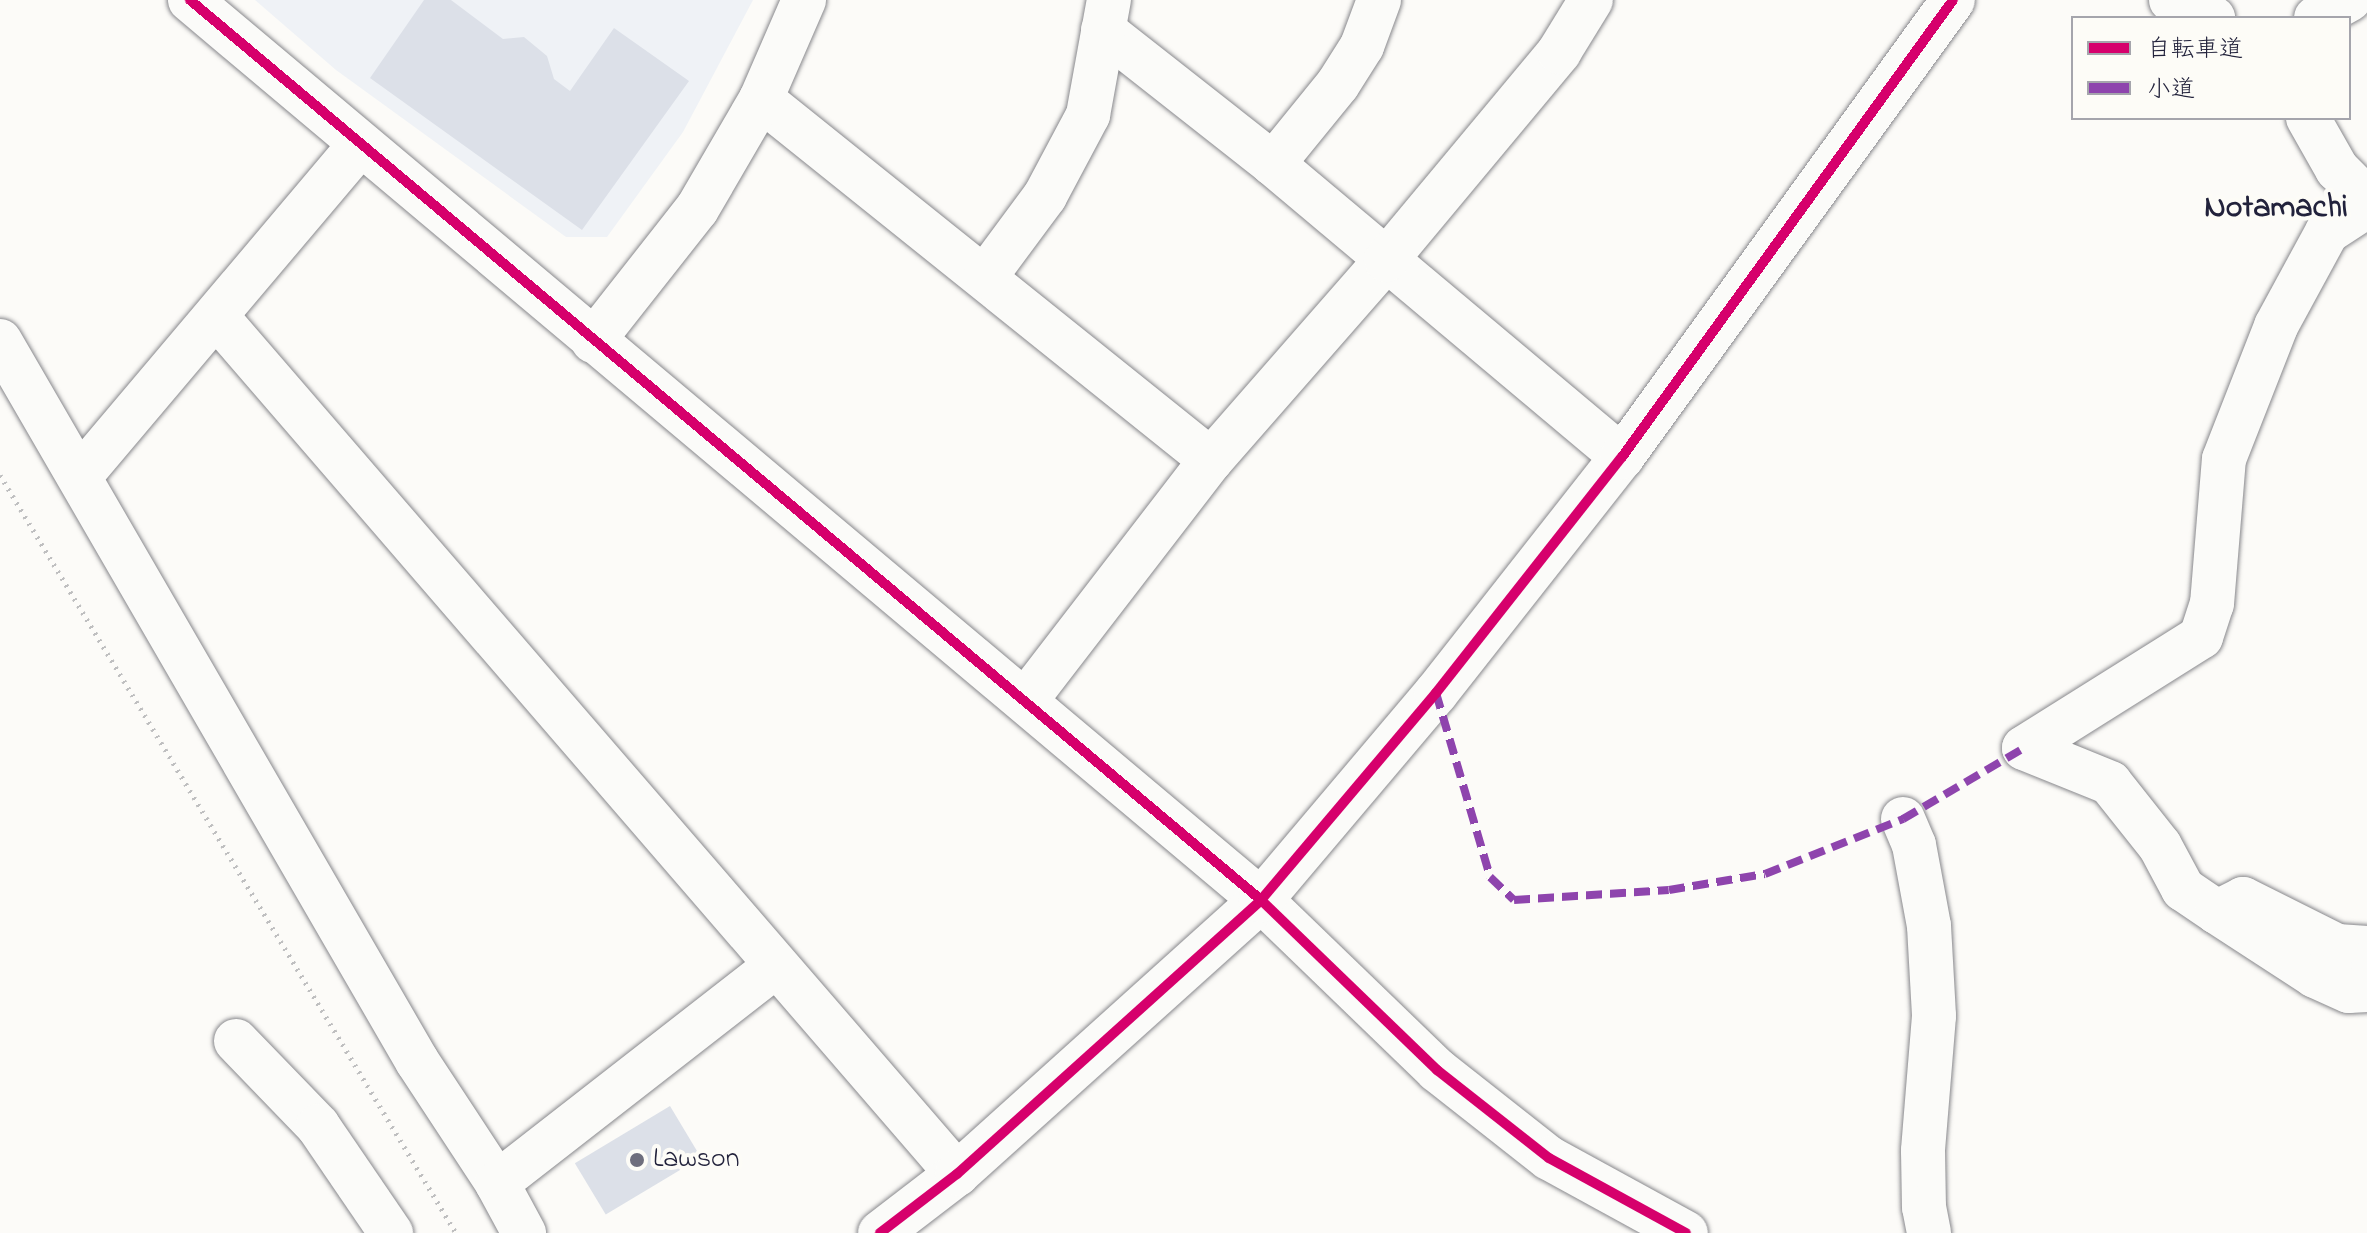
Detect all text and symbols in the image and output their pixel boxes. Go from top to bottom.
legend [2071,16,2351,120]
text: 自転車道 [2147,33,2243,68]
text: 小道 [2147,73,2195,108]
district label: Notamachi [2204,190,2348,228]
place label: Lawson [653,1143,739,1177]
marker: Lawson [628,1151,646,1169]

